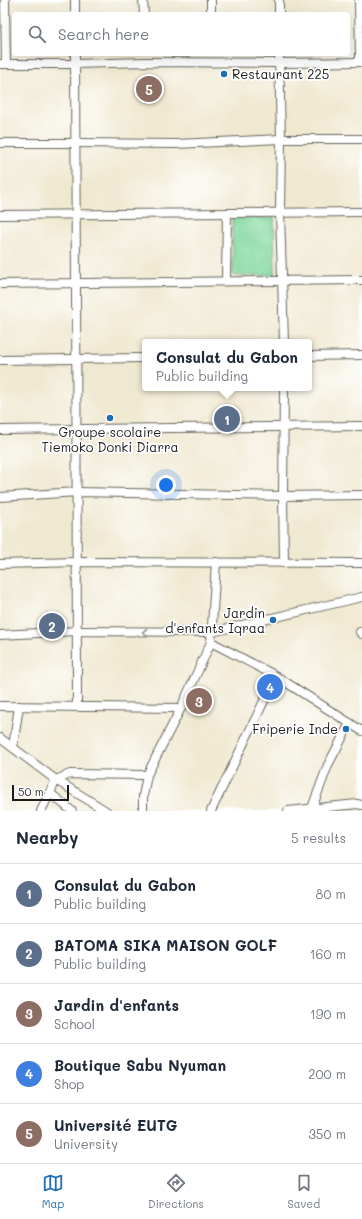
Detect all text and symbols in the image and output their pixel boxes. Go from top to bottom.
search box [12,12,350,56]
icon: search [26,23,48,45]
text: Search here [58,24,149,44]
place label: Restaurant 225 [232,65,329,82]
marker: Restaurant 225 [219,69,229,79]
pin: 5 [136,74,162,104]
popup [142,339,312,391]
text: Consulat du Gabon [156,347,298,367]
text: Public building [156,367,248,384]
pin: 1 [214,404,240,434]
marker: Groupe scolaire Tiemoko Donki Diarra [105,413,115,423]
place label: Groupe scolaire Tiemoko Donki Diarra [41,423,179,455]
your location [156,475,176,495]
place label: Jardin d'enfants Iqraa [165,604,265,636]
pin: 2 [39,611,65,641]
marker: Jardin d'enfants Iqraa [268,615,278,625]
one-way arrow [142,628,148,636]
pin: 4 [257,672,283,702]
pin: 3 [186,686,212,716]
place label: Friperie Inde [252,720,338,737]
marker: Friperie Inde [341,724,351,734]
scale bar [12,783,69,802]
text: 50 m [18,784,44,799]
text: Nearby [16,826,78,848]
text: 5 results [291,829,346,846]
text: Consulat du Gabon [54,875,196,895]
text: 1 [26,885,32,902]
text: 80 m [316,885,346,902]
text: Public building [54,895,146,912]
text: BATOMA SIKA MAISON GOLF [54,935,277,955]
text: 2 [25,945,33,962]
text: 160 m [310,945,346,962]
text: Public building [54,955,146,972]
text: Jardin d'enfants [54,995,179,1015]
text: 3 [25,1005,33,1022]
text: 190 m [310,1005,346,1022]
text: School [54,1015,95,1032]
text: Boutique Sabu Nyuman [54,1055,226,1075]
text: 4 [25,1065,33,1082]
text: 200 m [308,1065,346,1082]
text: Shop [54,1075,84,1092]
text: Université EUTG [54,1115,177,1135]
text: 5 [25,1125,33,1142]
text: 350 m [308,1125,346,1142]
text: University [54,1135,118,1152]
tab: Map [42,1172,64,1211]
tab: Directions [148,1172,204,1211]
tab: Saved [287,1172,320,1211]

